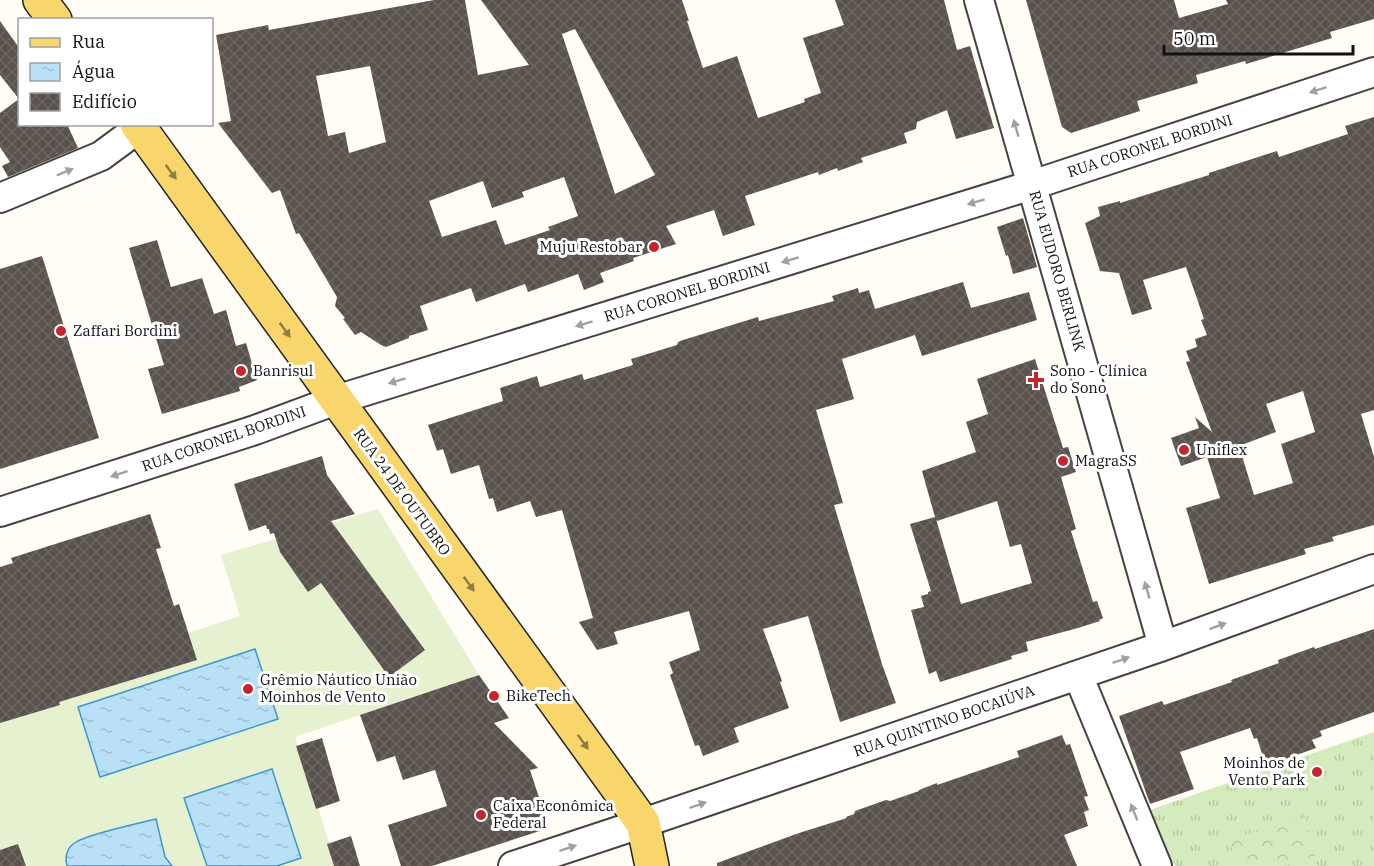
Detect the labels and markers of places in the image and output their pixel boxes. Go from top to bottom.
place label: Muju Restobar [540,237,642,256]
marker: Muju Restobar [647,240,661,254]
place label: Zaffari Bordini [73,321,178,340]
marker: Zaffari Bordini [54,324,68,338]
place label: Banrisul [253,361,313,380]
place label: Sono - Clínica do Sono [1050,361,1147,397]
marker: Banrisul [234,364,248,378]
marker: Sono - Clínica do Sono [1027,371,1045,389]
place label: Uniflex [1196,440,1247,459]
marker: Uniflex [1177,443,1191,457]
place label: MagraSS [1075,451,1137,470]
marker: MagraSS [1056,454,1070,468]
place label: Grêmio Náutico União Moinhos de Vento [260,670,417,706]
marker: Grêmio Náutico União Moinhos de Vento [241,682,255,696]
place label: BikeTech [506,686,571,705]
marker: BikeTech [487,689,501,703]
place label: Moinhos de Vento Park [1223,753,1305,789]
marker: Moinhos de Vento Park [1310,765,1324,779]
place label: Caixa Econômica Federal [493,796,614,832]
marker: Caixa Econômica Federal [474,808,488,822]

